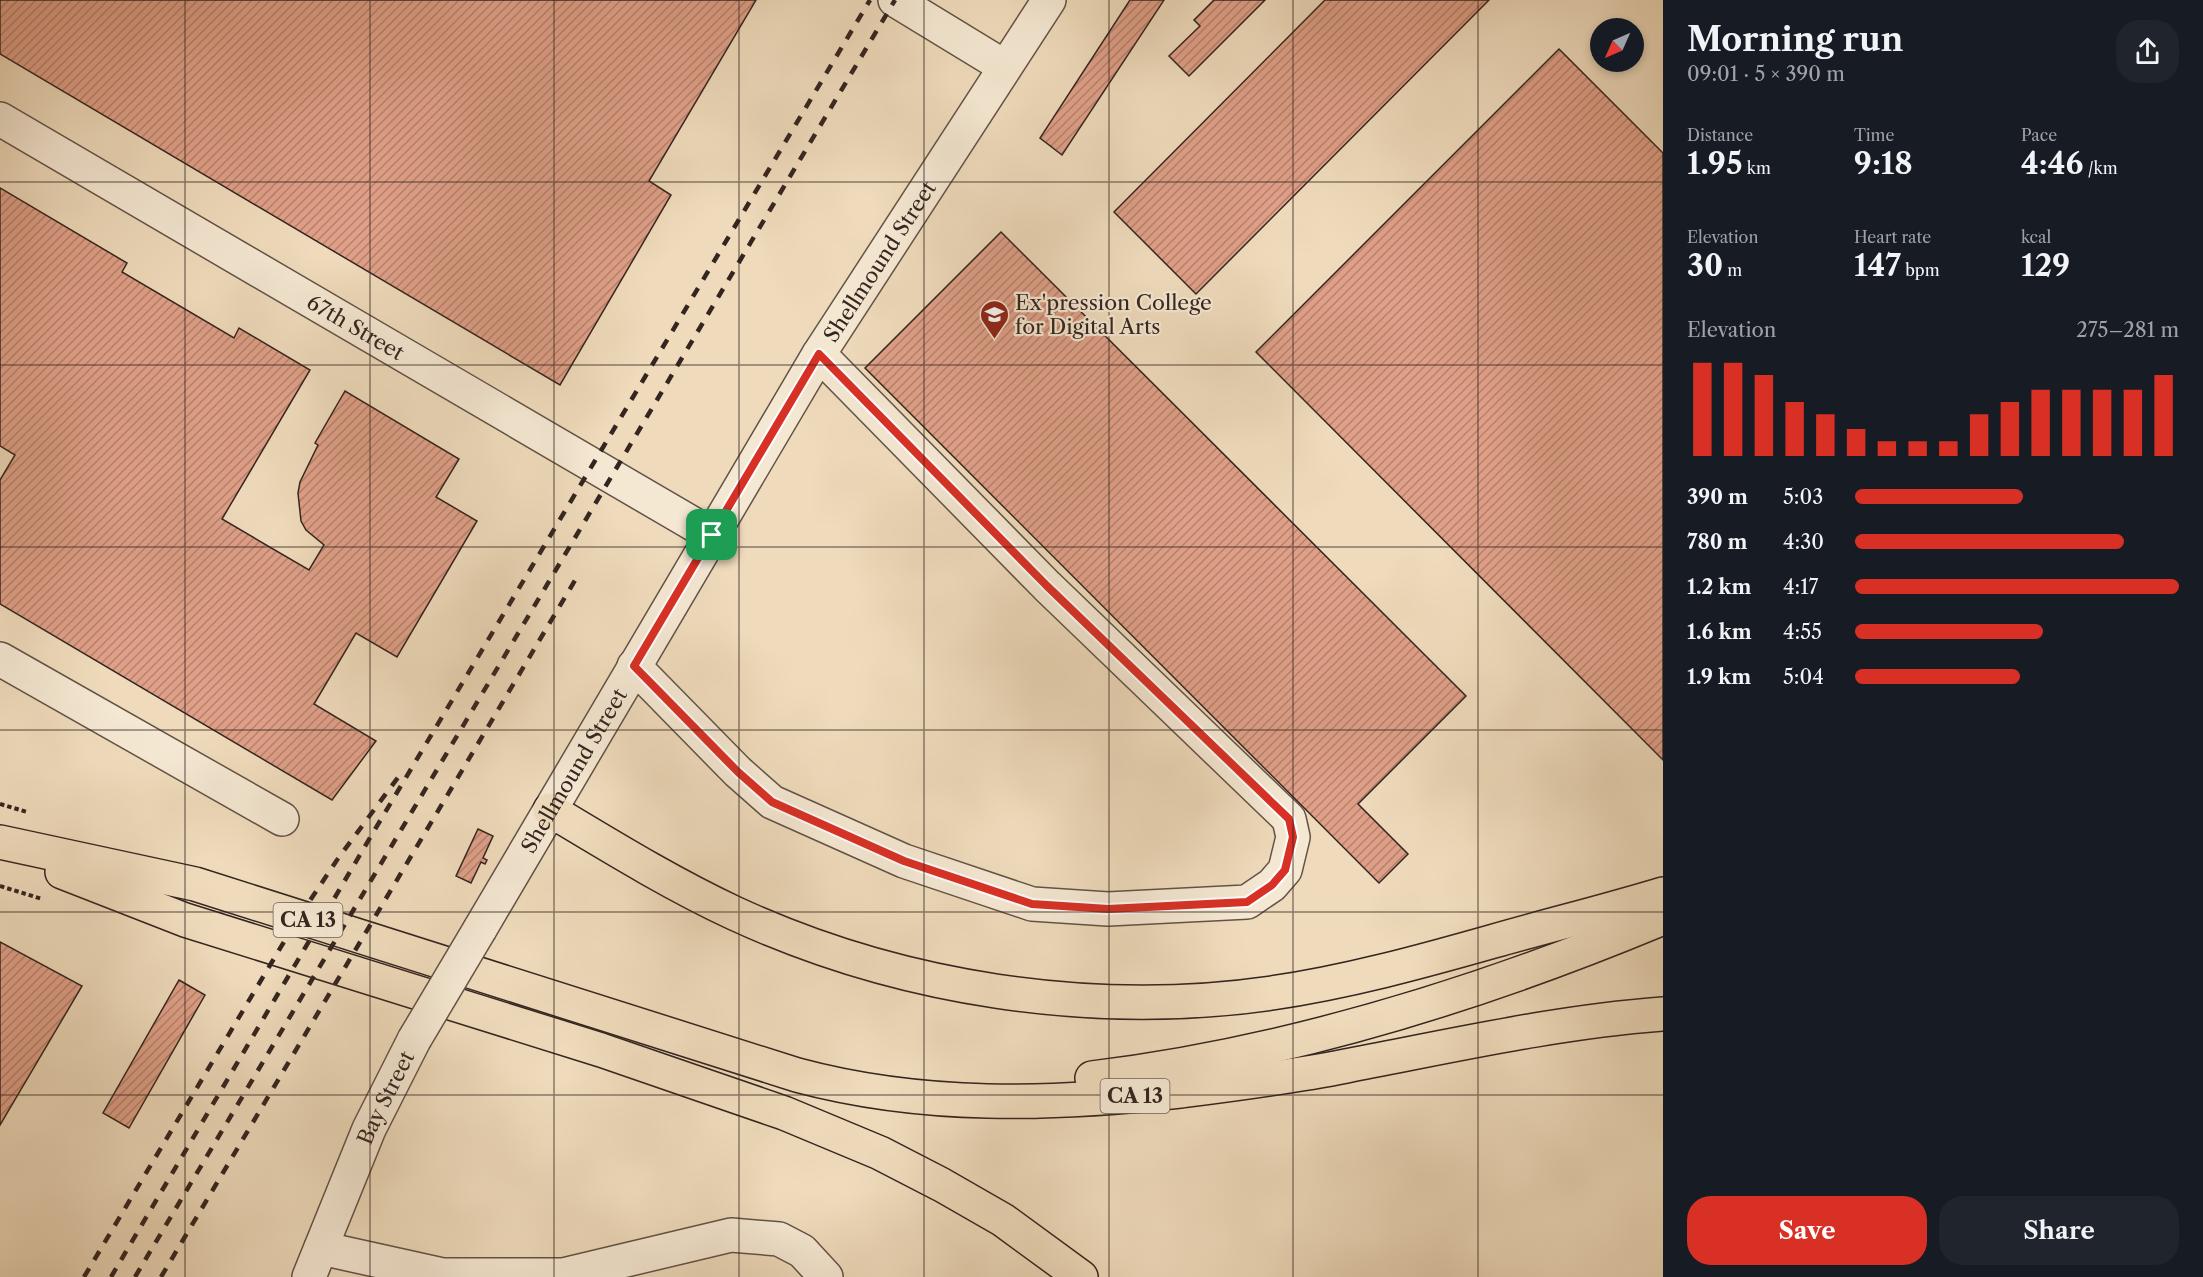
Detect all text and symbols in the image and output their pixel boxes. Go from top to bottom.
north arrow [1590,18,1644,72]
map controls [1590,18,1644,72]
text: Morning run [1687,19,1903,60]
button: share [2116,20,2179,83]
text: 09:01 · 5 × 390 m [1687,62,1845,86]
text: Distance [1687,125,1753,145]
text: Time [1854,125,1894,145]
text: Pace [2021,125,2057,145]
text: 1.95 [1687,145,1743,182]
text: 9:18 [1854,145,1913,182]
text: 4:46 [2021,145,2083,182]
text: km [1743,158,1771,178]
text: /km [2083,158,2118,178]
street label: Shellmound Street [818,176,941,346]
text: Elevation [1687,227,1758,247]
text: Heart rate [1854,227,1931,247]
text: kcal [2021,227,2051,247]
text: 30 [1687,247,1723,284]
text: 147 [1854,247,1901,284]
text: 129 [2021,247,2070,284]
text: m [1723,260,1742,280]
text: bpm [1901,260,1940,280]
street label: 67th Street [303,289,409,365]
place label: Ex'pression College for Digital Arts [1015,290,1212,339]
school or university icon: Ex'pression College for Digital Arts [978,298,1010,340]
text: Elevation [1687,318,1776,342]
text: 275–281 m [2076,318,2179,342]
text: 390 m [1687,485,1748,509]
text: 5:03 [1783,485,1823,509]
pin [686,509,737,560]
icon: arrive [695,518,728,551]
text: 780 m [1687,530,1747,554]
text: 4:30 [1783,530,1824,554]
text: 1.2 km [1687,575,1751,599]
text: 4:17 [1783,575,1818,599]
text: 1.6 km [1687,620,1752,644]
text: 4:55 [1783,620,1822,644]
text: 1.9 km [1687,665,1751,689]
text: 5:04 [1783,665,1824,689]
street label: Shellmound Street [515,683,632,857]
road number: CA 13 [274,903,342,937]
street label: Bay Street [352,1046,419,1148]
road number: CA 13 [1100,1079,1170,1113]
button: Save [1687,1196,1927,1265]
button: Share [1939,1196,2179,1265]

